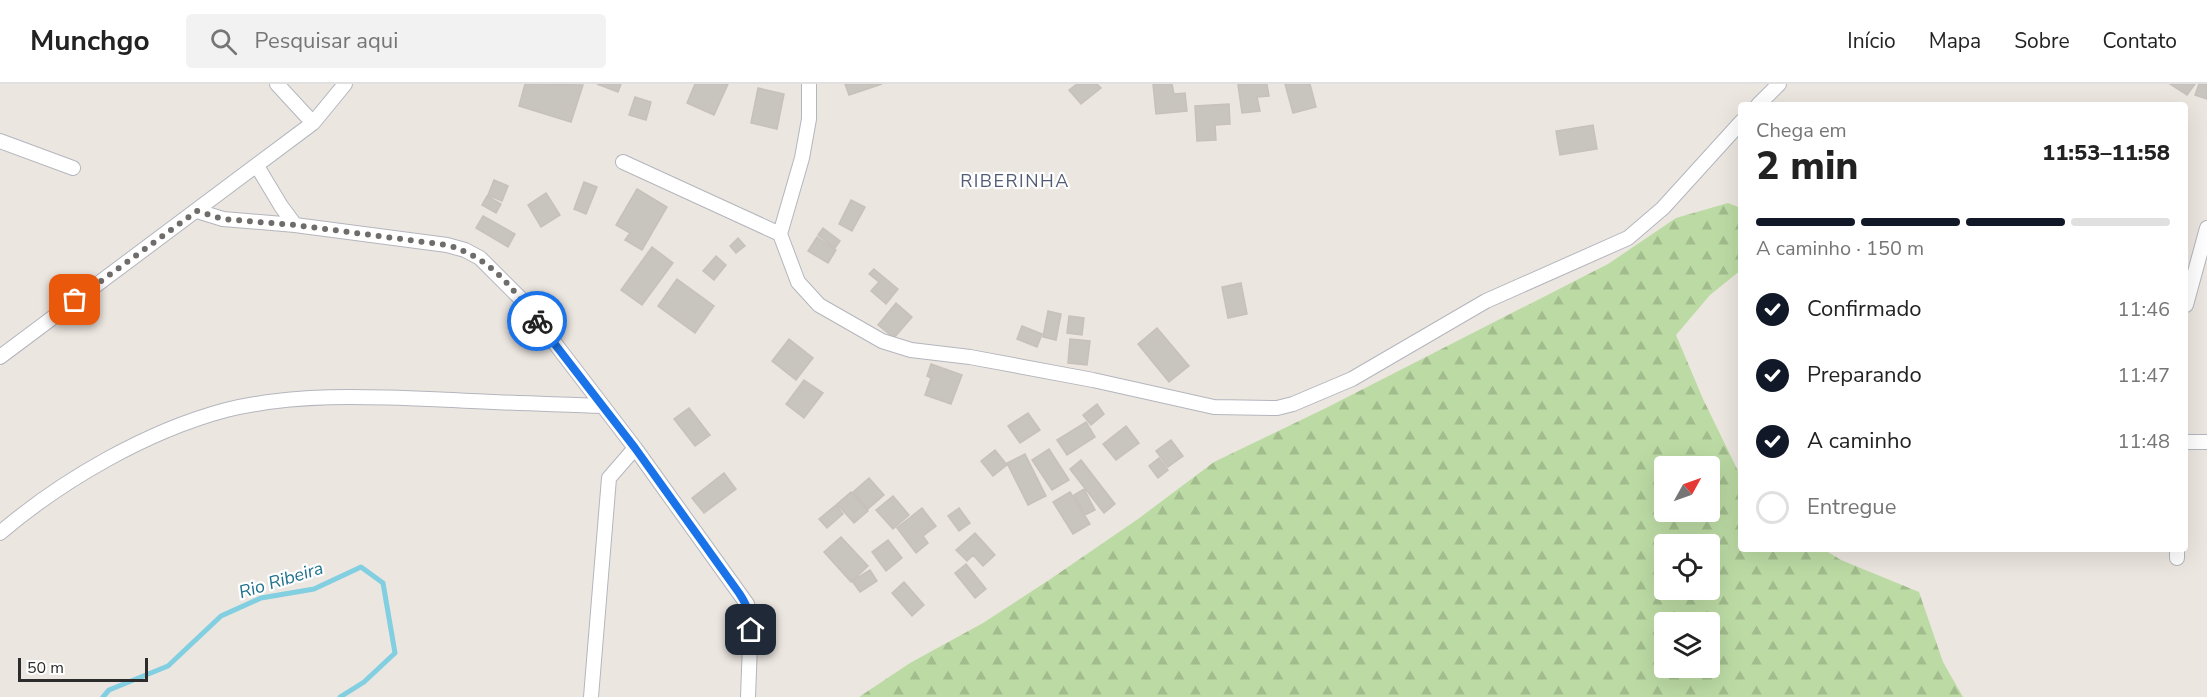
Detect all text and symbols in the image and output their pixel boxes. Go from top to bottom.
search box [186,14,606,68]
text: Munchgo [30,22,150,60]
icon: search [207,25,240,58]
text: Pesquisar aqui [255,26,398,56]
text: Início [1847,27,1896,55]
text: Mapa [1929,27,1981,55]
text: Sobre [2014,27,2070,55]
text: Contato [2103,27,2177,55]
text: Chega em [1756,117,1847,144]
text: 11:53–11:58 [2042,138,2170,168]
text: 2 min [1756,140,1859,193]
district label: RIBERINHA [960,169,1070,193]
text: A caminho · 150 m [1756,235,1924,262]
pin [49,274,100,325]
icon: bag [58,283,91,316]
courier [507,291,567,351]
icon: check [1756,293,1789,326]
text: Confirmado [1807,294,1922,324]
text: 11:46 [2117,296,2170,323]
icon: bike [521,305,554,338]
icon: check [1756,359,1789,392]
text: Preparando [1807,360,1922,390]
text: 11:47 [2117,362,2170,389]
icon: check [1756,425,1789,458]
text: A caminho [1807,426,1912,456]
text: 11:48 [2117,428,2170,455]
north arrow [1654,456,1720,522]
map controls [1654,456,1720,678]
text: Entregue [1807,492,1896,522]
button: locate [1654,534,1720,600]
water label: Rio Ribeira [236,556,326,604]
pin [725,604,776,655]
button: layers [1654,612,1720,678]
icon: home [734,613,767,646]
scale bar [18,655,148,682]
text: 50 m [27,657,64,679]

